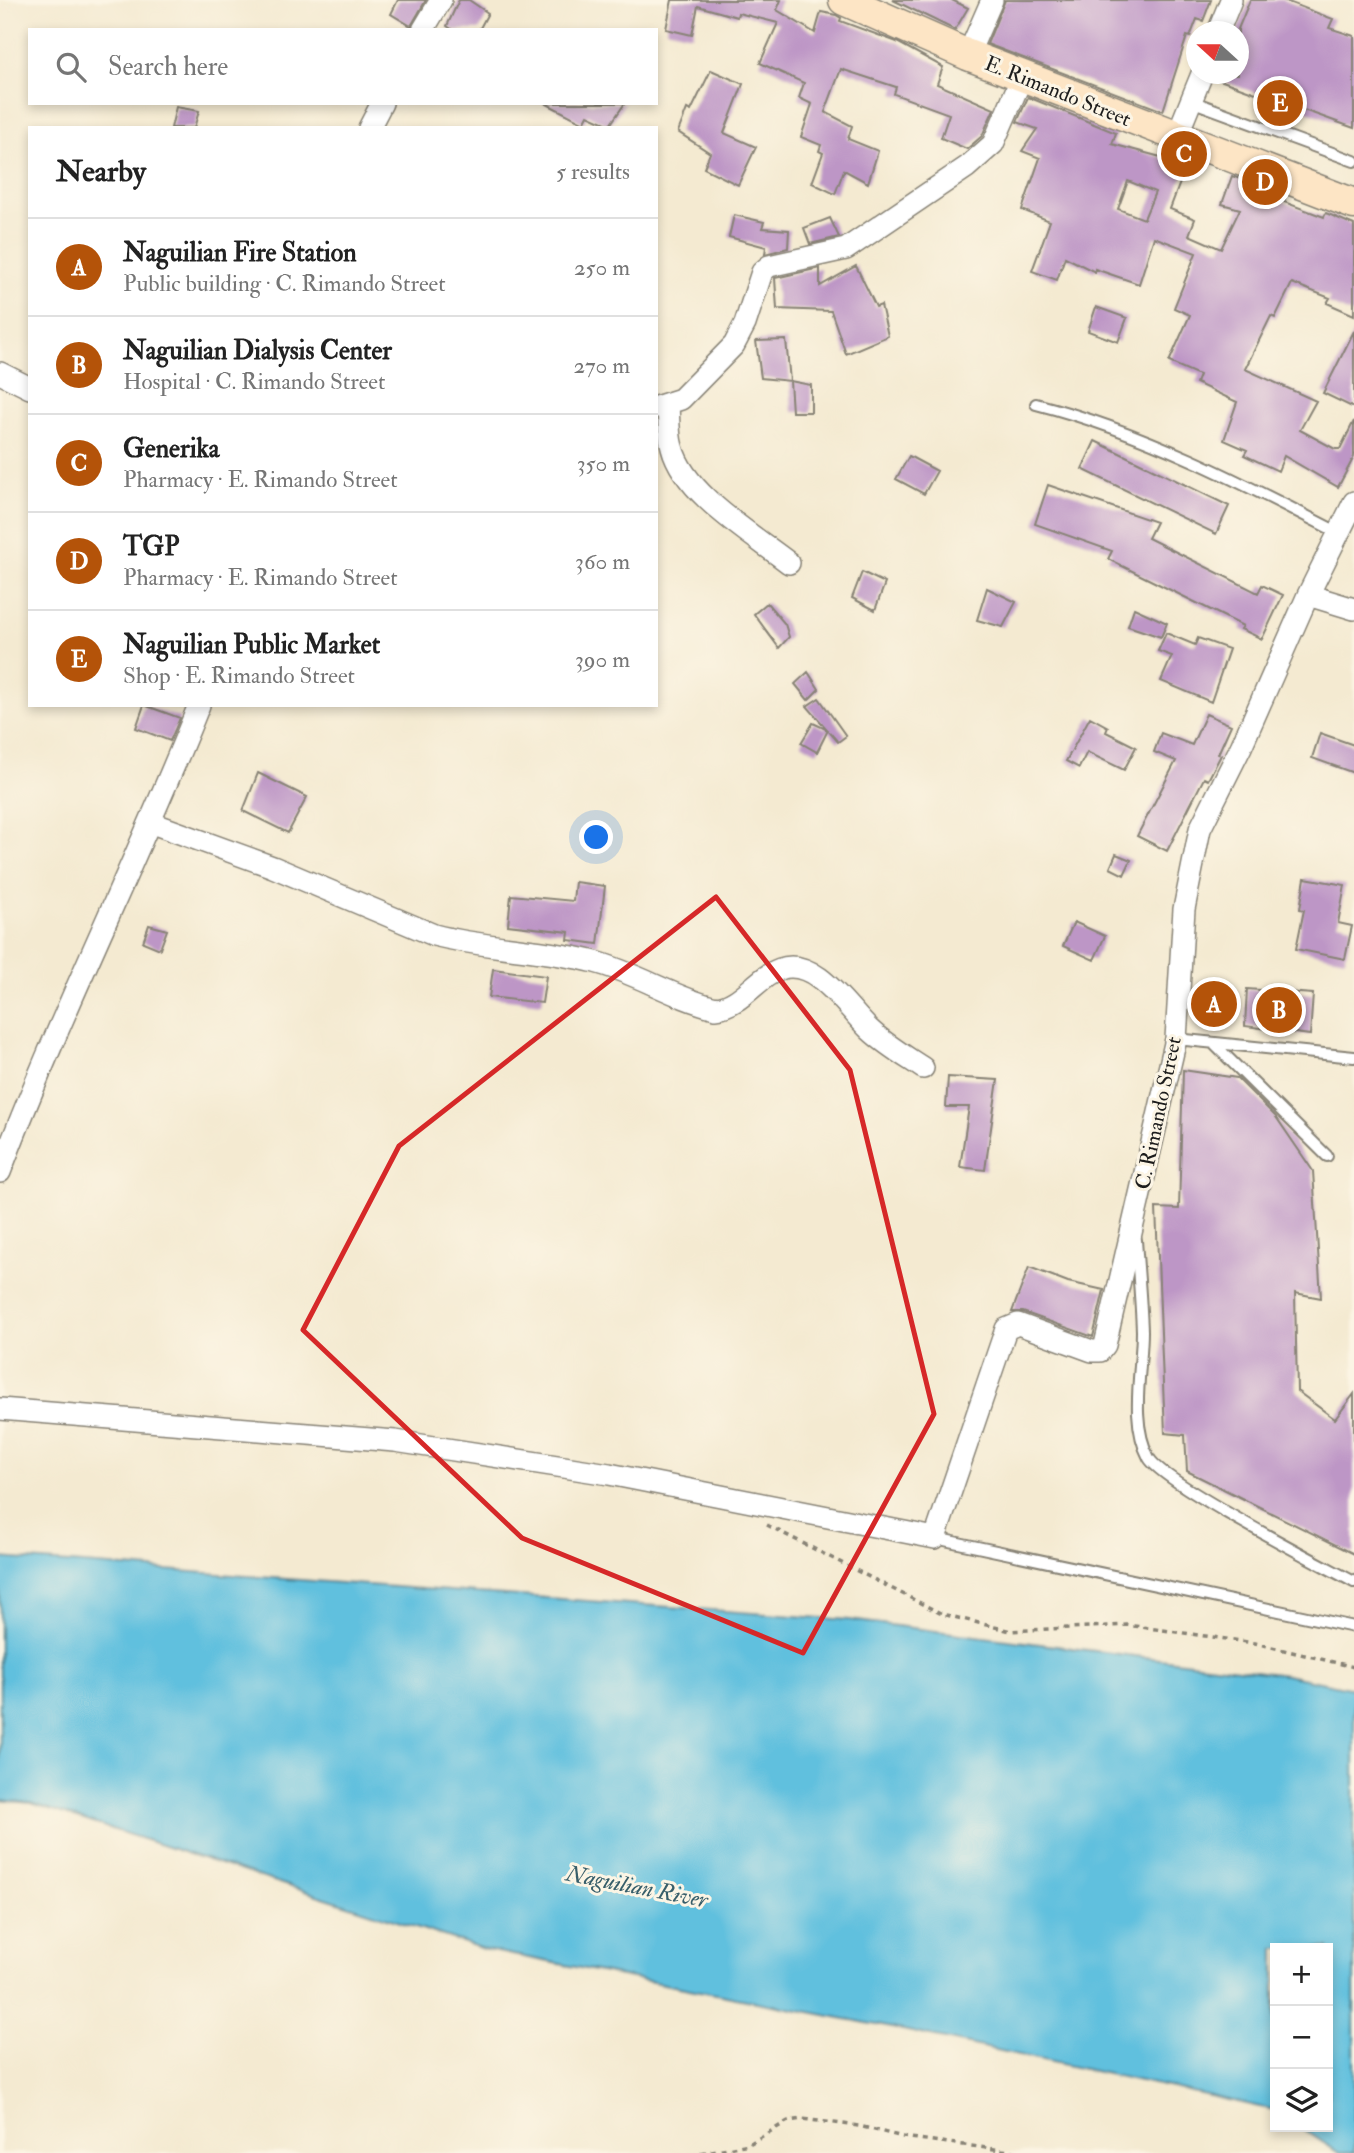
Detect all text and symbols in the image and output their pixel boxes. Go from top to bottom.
north arrow [1186,21,1249,84]
search box [28,28,658,105]
icon: search [52,48,90,86]
street label: E. Rimando Street [981,50,1135,133]
text: Search here [108,51,228,83]
pin: E [1257,77,1303,129]
pin: C [1161,128,1207,180]
text: Nearby [56,153,146,190]
pin: D [1242,156,1288,208]
text: 5 results [556,157,630,186]
text: Naguilian Fire Station [123,237,357,269]
text: A [72,253,86,282]
text: 250 m [574,253,630,282]
text: Public building · C. Rimando Street [123,269,446,298]
text: Naguilian Dialysis Center [123,335,392,367]
text: B [71,351,87,380]
text: 270 m [573,351,630,380]
text: Hospital · C. Rimando Street [123,367,385,396]
text: Generika [123,433,220,465]
text: C [71,449,87,478]
text: 350 m [577,449,630,478]
text: Pharmacy · E. Rimando Street [123,465,398,494]
text: TGP [123,531,179,563]
text: D [70,547,88,576]
text: 360 m [575,547,630,576]
text: Pharmacy · E. Rimando Street [123,563,398,592]
text: Naguilian Public Market [123,629,380,661]
text: E [71,645,87,674]
text: 390 m [575,645,630,674]
text: Shop · E. Rimando Street [123,661,355,690]
your location [579,820,613,854]
pin: A [1191,978,1237,1030]
pin: B [1256,984,1302,1036]
street label: C. Rimando Street [1129,1034,1188,1192]
water label: Naguilian River [563,1858,712,1915]
map controls [1270,1943,1333,2132]
button: + [1270,1943,1333,2006]
button: − [1270,2006,1333,2069]
button: layers [1270,2069,1333,2132]

